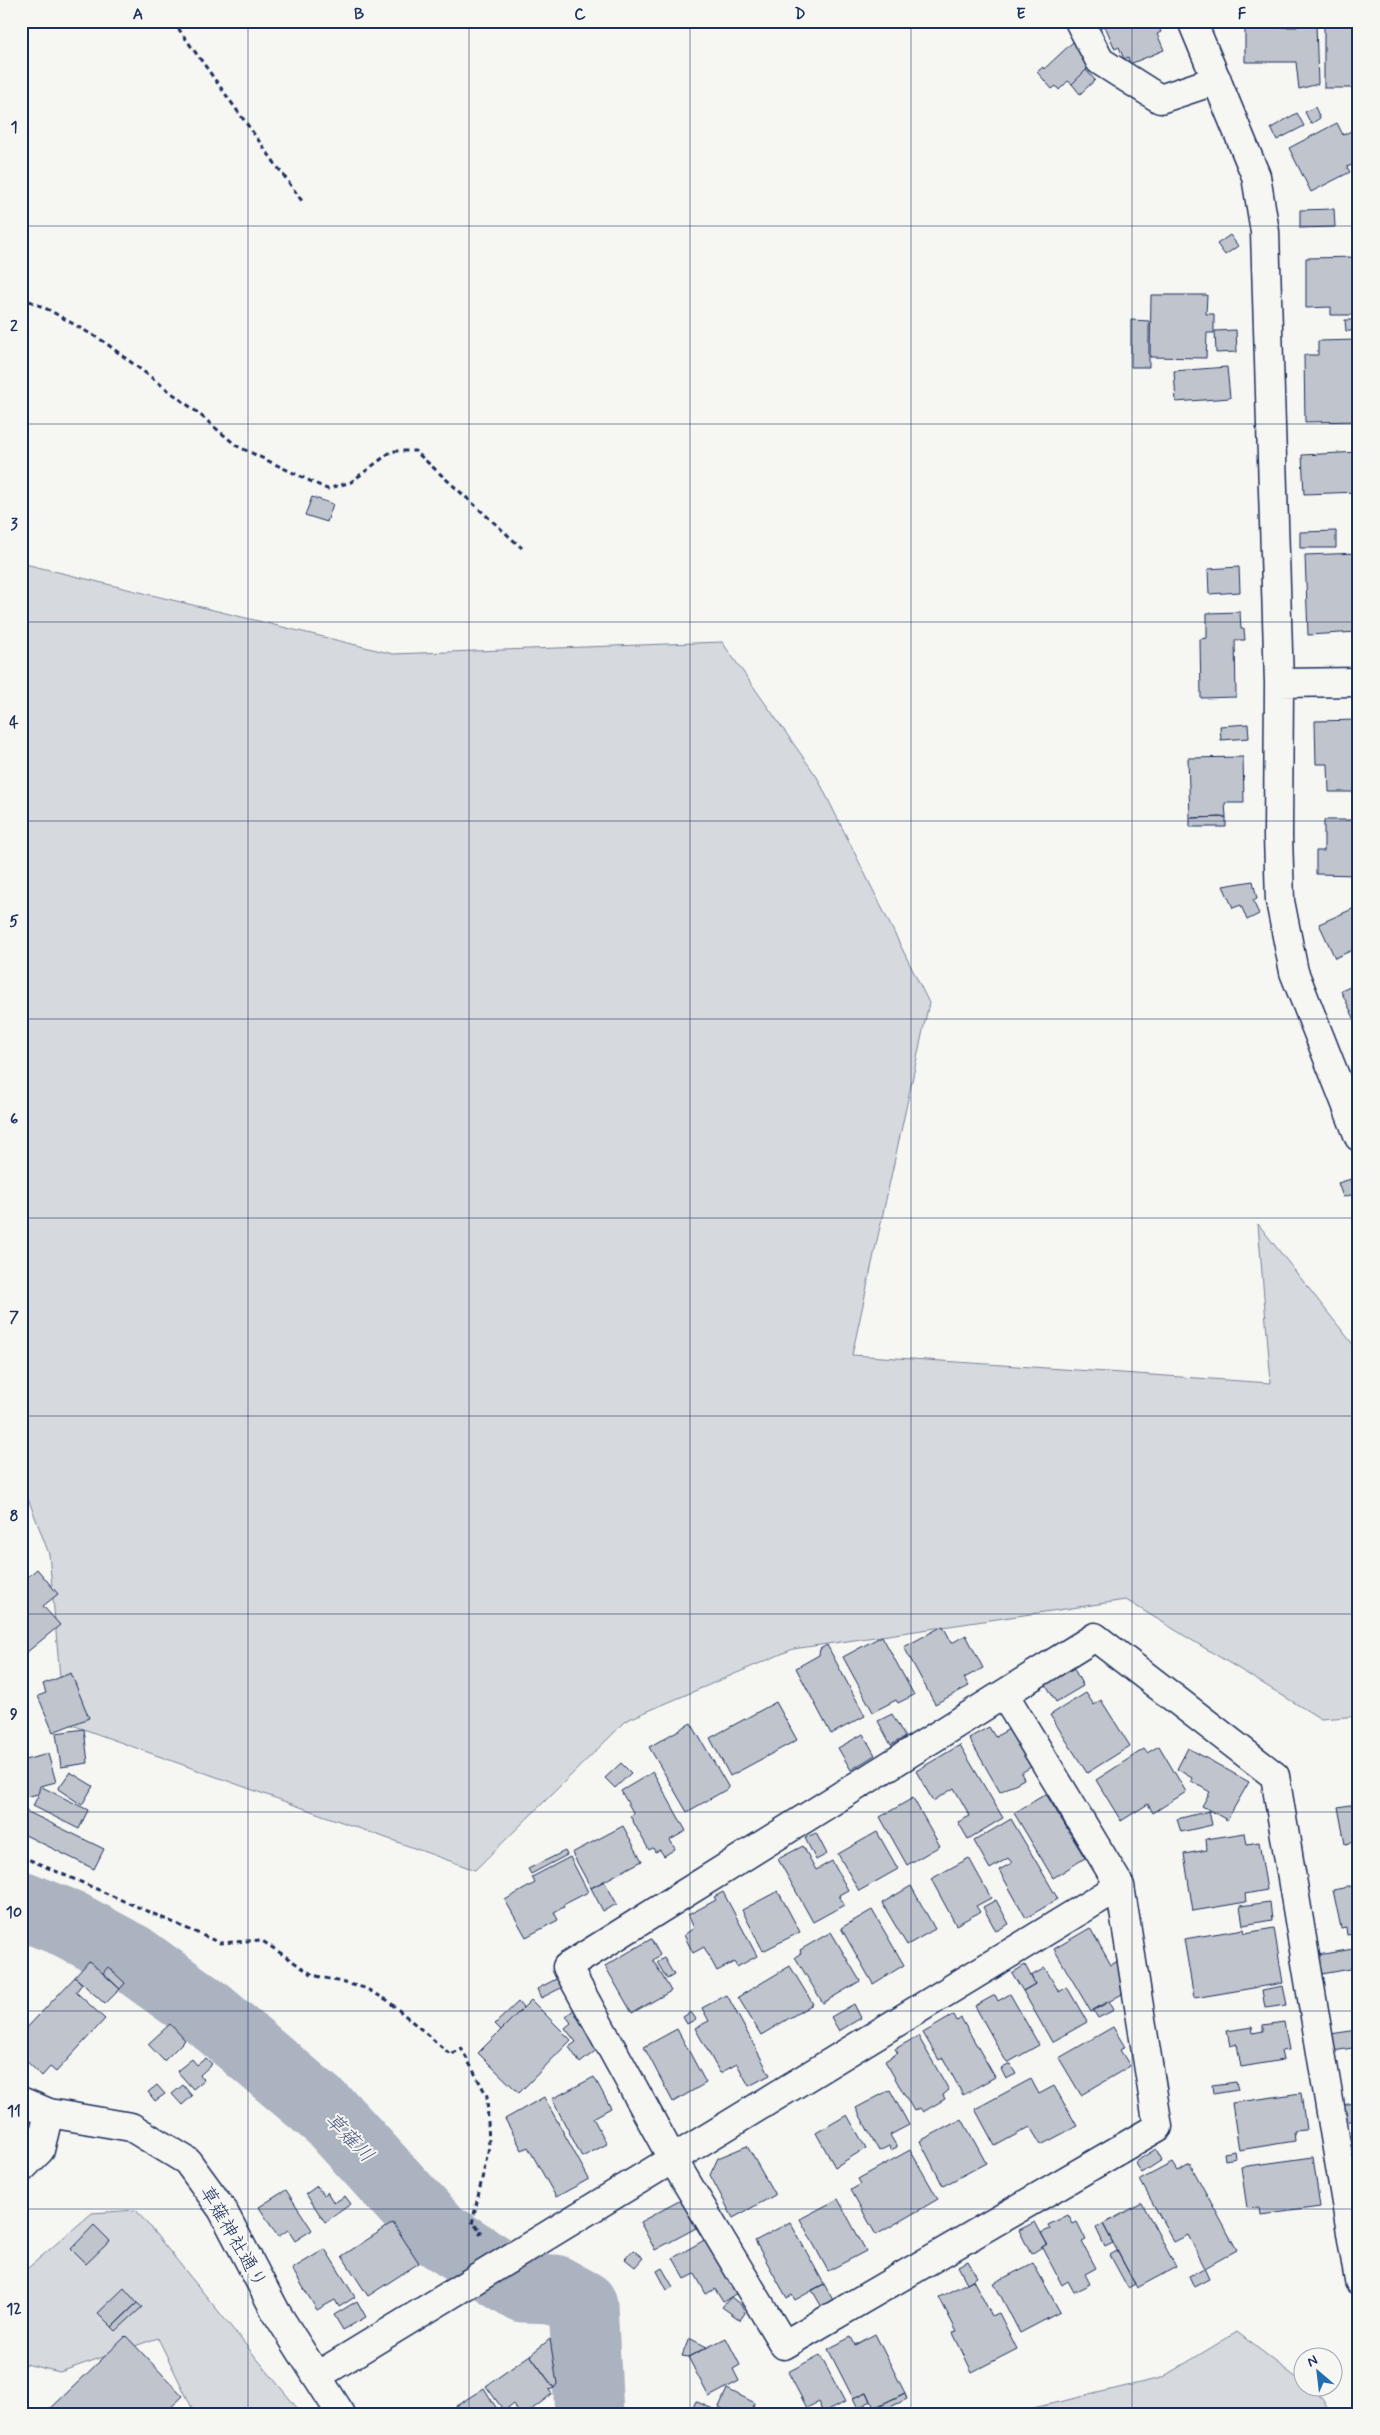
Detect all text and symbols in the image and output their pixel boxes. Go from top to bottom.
text: A [133,4,143,25]
text: B [354,4,364,25]
text: C [574,4,586,25]
text: D [794,4,806,25]
text: E [1016,4,1026,25]
text: F [1238,4,1247,25]
text: 1 [10,117,18,138]
text: 2 [10,316,18,337]
text: 3 [10,514,18,535]
text: 4 [9,712,19,733]
text: 5 [9,911,19,932]
text: 6 [10,1109,18,1130]
text: 7 [9,1307,19,1328]
text: 8 [9,1506,19,1527]
text: 9 [10,1704,18,1725]
text: 10 [6,1902,22,1923]
text: 11 [7,2101,21,2122]
water label: 草薙川 [318,2107,380,2169]
street label: 草薙神社通り [194,2181,272,2293]
text: 12 [6,2299,22,2320]
north arrow [1292,2348,1342,2398]
text: N [1304,2351,1321,2372]

